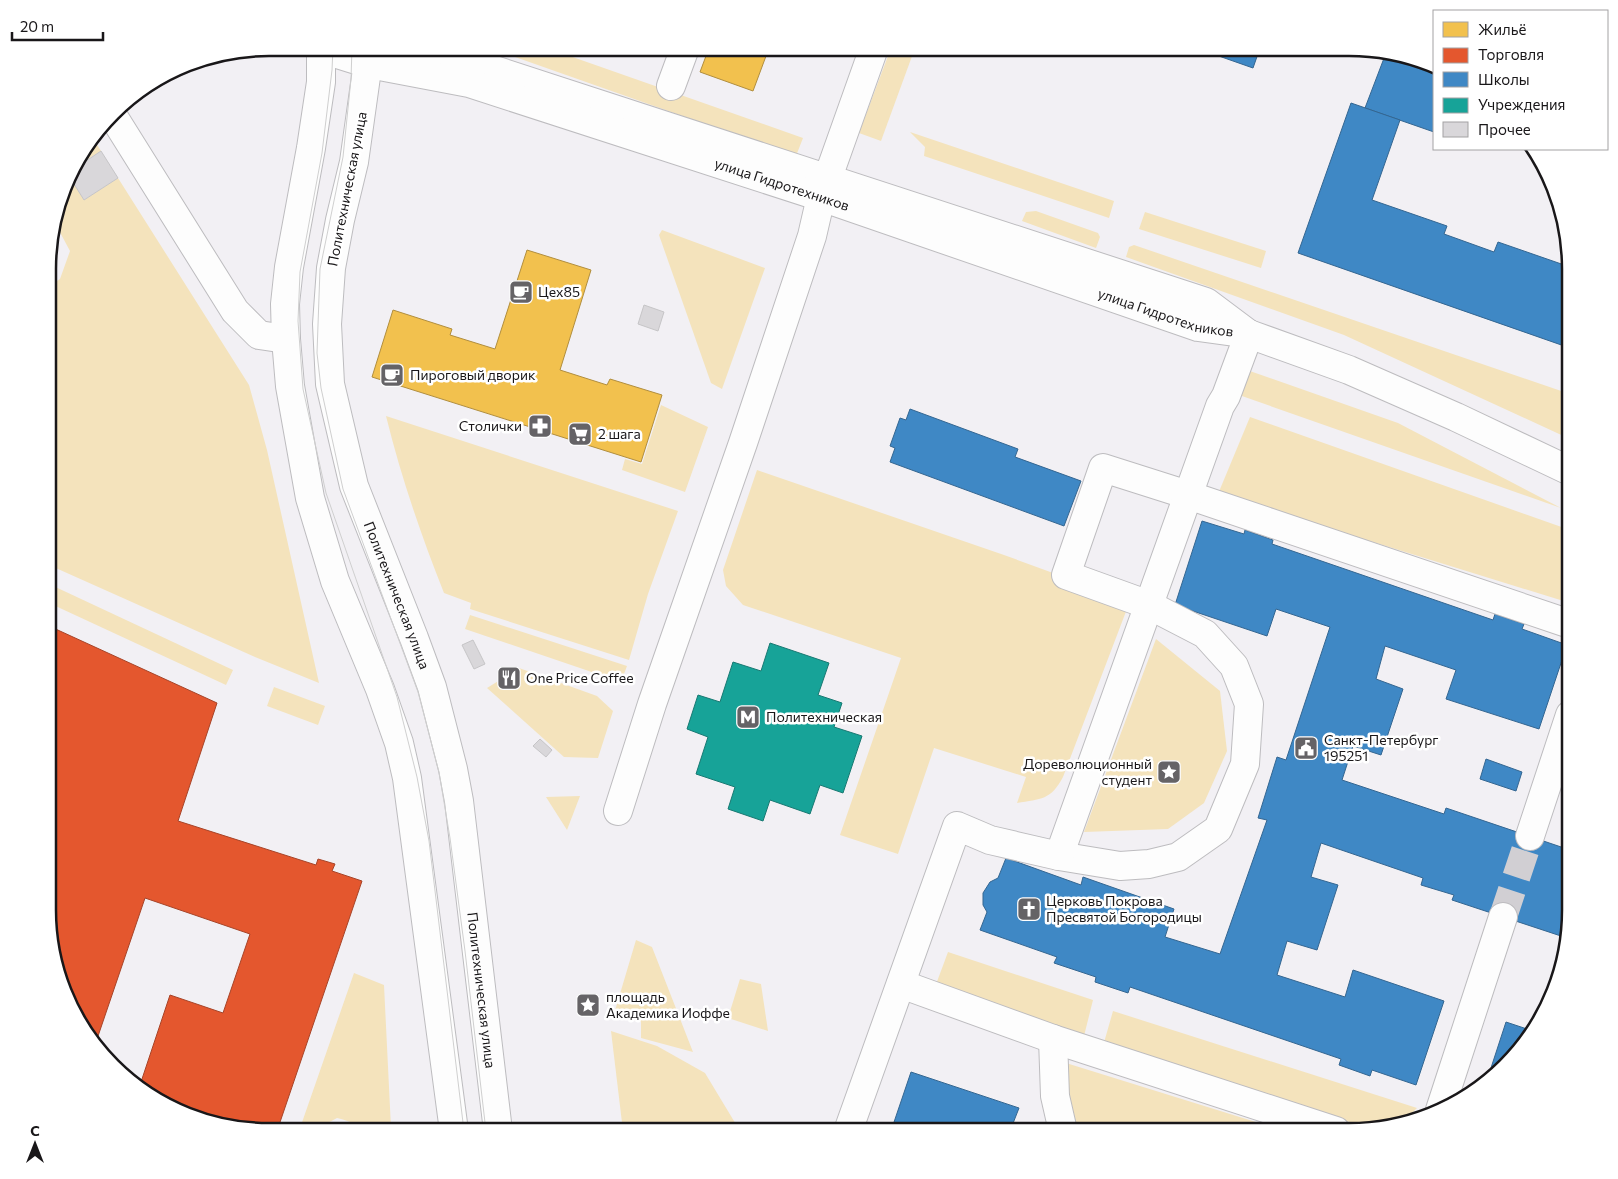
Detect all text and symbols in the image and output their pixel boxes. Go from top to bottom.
scale bar [12,10,104,42]
legend [1433,10,1608,150]
text: 20 m [20,17,54,35]
text: Жильё [1478,20,1526,38]
text: Торговля [1478,45,1544,63]
text: Школы [1478,70,1530,88]
text: Учреждения [1478,95,1565,113]
street label: Политехническая улица [323,110,370,268]
text: Прочее [1478,120,1531,138]
street label: улица Гидротехников [712,154,852,214]
cafe icon: Цех85 [508,279,534,305]
place label: Цех85 [538,283,580,300]
street label: улица Гидротехников [1096,284,1234,340]
cafe icon: Пироговый дворик [379,362,405,388]
place label: Пироговый дворик [410,366,536,383]
pharmacy icon: Столички [527,413,553,439]
place label: Столички [459,417,522,434]
supermarket icon: 2 шага [567,421,593,447]
place label: 2 шага [598,425,641,442]
street label: Политехническая улица [361,519,434,671]
restaurant icon: One Price Coffee [496,665,522,691]
place label: One Price Coffee [526,669,634,686]
metro station icon: Политехническая [735,704,761,730]
place label: Политехническая [766,708,882,725]
place label: Санкт-Петербург 195251 [1324,731,1439,764]
public building icon: Санкт-Петербург 195251 [1293,735,1319,761]
place label: Дореволюционный студент [1023,755,1152,788]
place icon: Дореволюционный студент [1156,759,1182,785]
place label: Церковь Покрова Пресвятой Богородицы [1046,892,1202,925]
church icon: Церковь Покрова Пресвятой Богородицы [1016,896,1042,922]
street label: Политехническая улица [464,911,500,1069]
place label: площадь Академика Иоффе [606,988,730,1021]
place icon: площадь Академика Иоффе [575,992,601,1018]
north arrow [10,1119,60,1169]
text: С [30,1122,40,1139]

